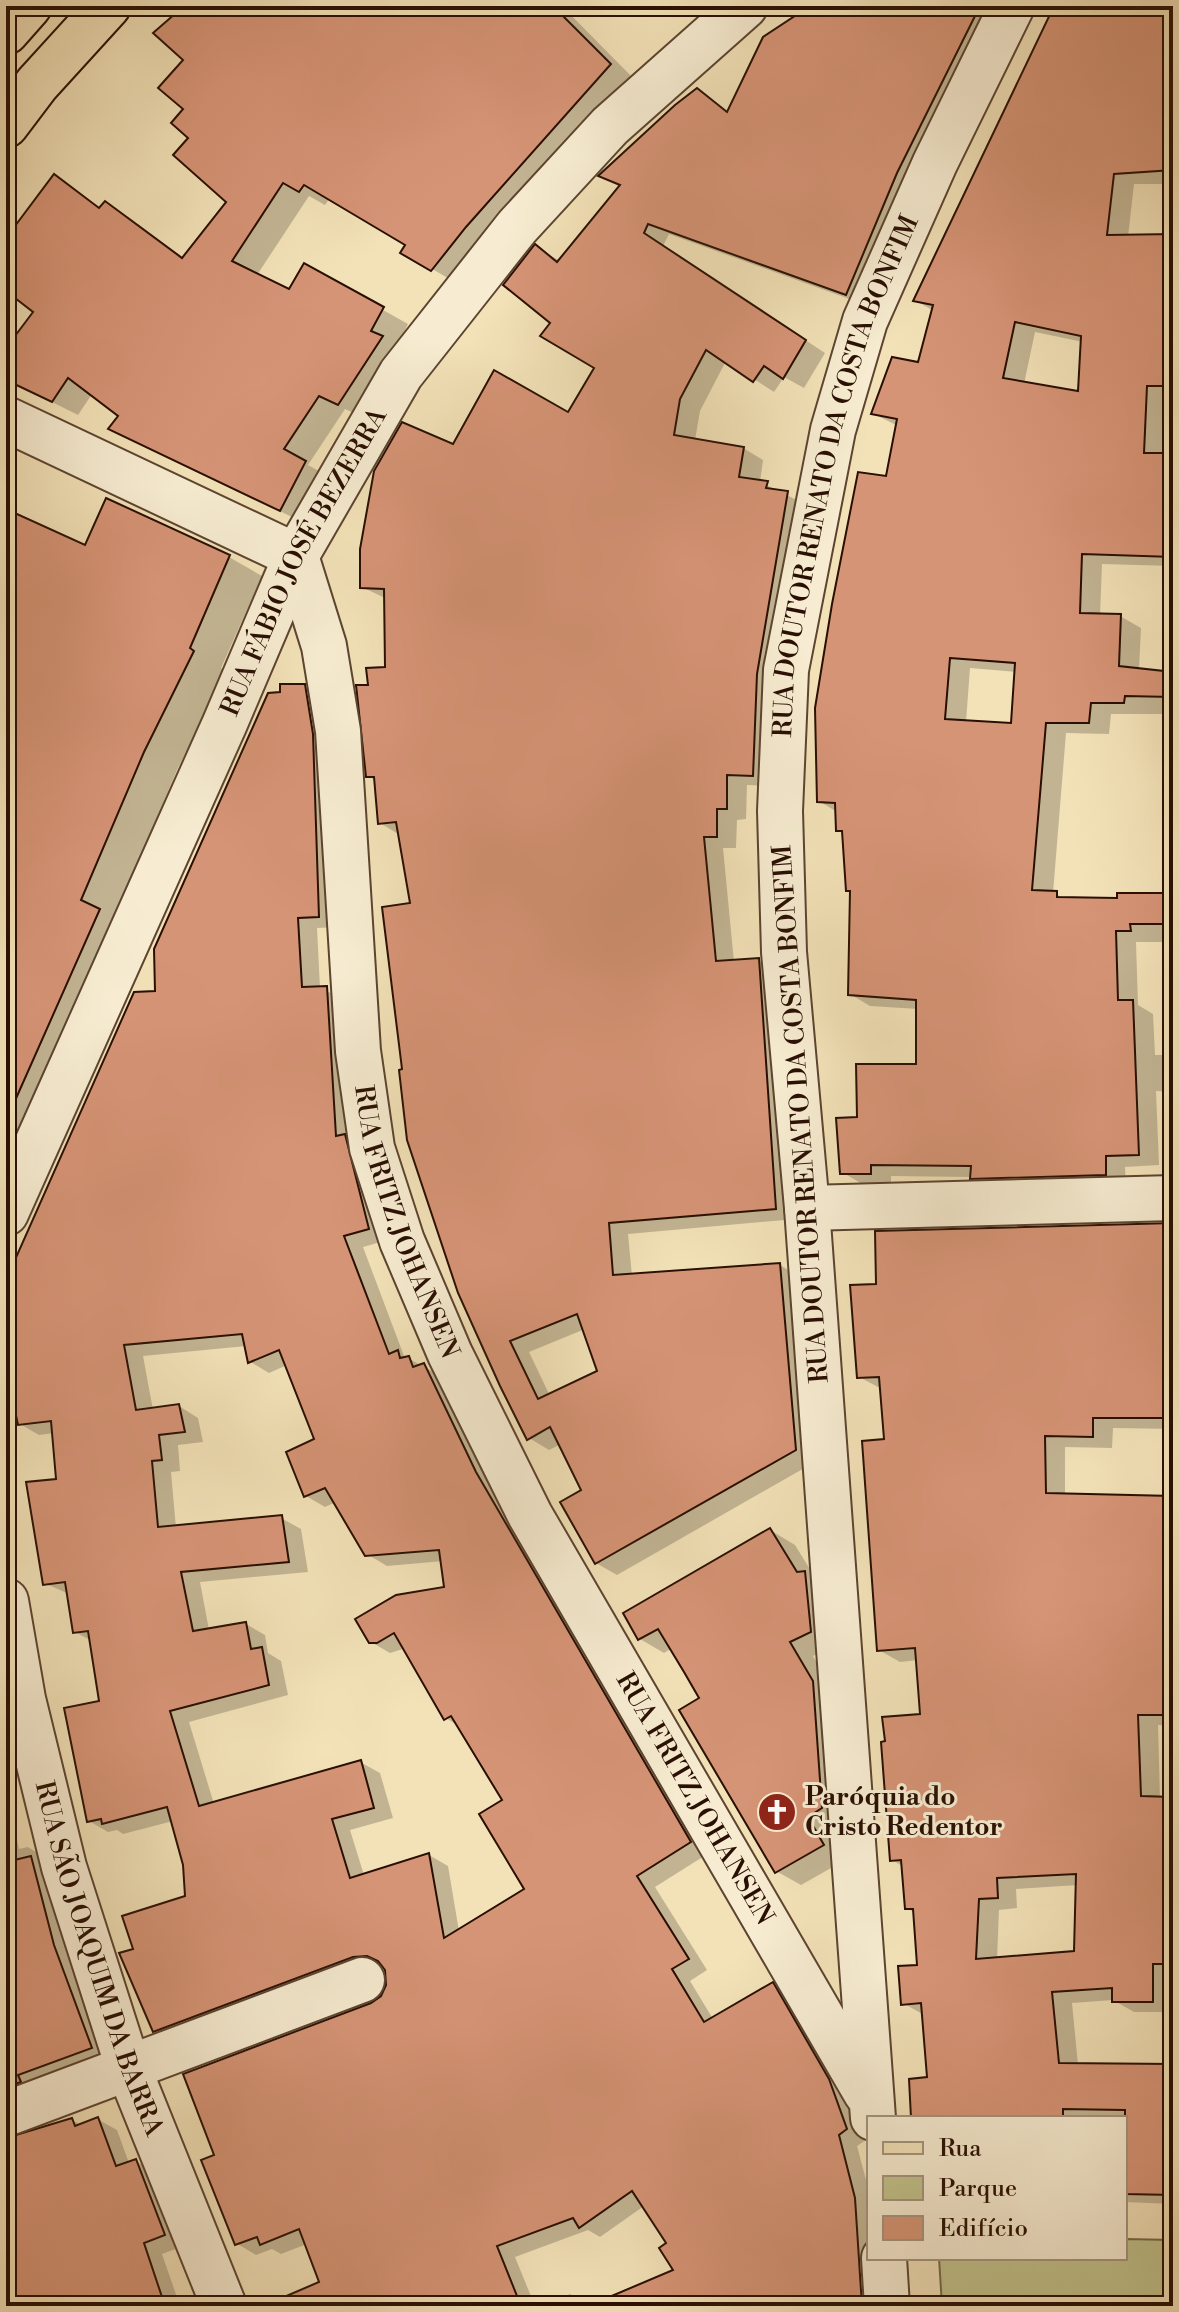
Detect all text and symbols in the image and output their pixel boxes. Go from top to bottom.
street label: RUA DOUTOR RENATO DA COSTA BONFIM [767,210,926,738]
street label: RUA FÁBIO JOSÉ BEZERRA [214,401,394,721]
street label: RUA DOUTOR RENATO DA COSTA BONFIM [766,844,836,1384]
street label: RUA FRITZ JOHANSEN [347,1083,466,1364]
street label: RUA FRITZ JOHANSEN [609,1666,781,1931]
street label: RUA SÃO JOAQUIM DA BARRA [28,1778,170,2142]
place label: Paróquia do Cristo Redentor [805,1781,1003,1843]
church icon: Paróquia do Cristo Redentor [756,1791,798,1833]
legend [867,2116,1127,2260]
text: Rua [939,2134,982,2164]
text: Parque [939,2174,1017,2204]
text: Edifício [939,2214,1028,2244]

